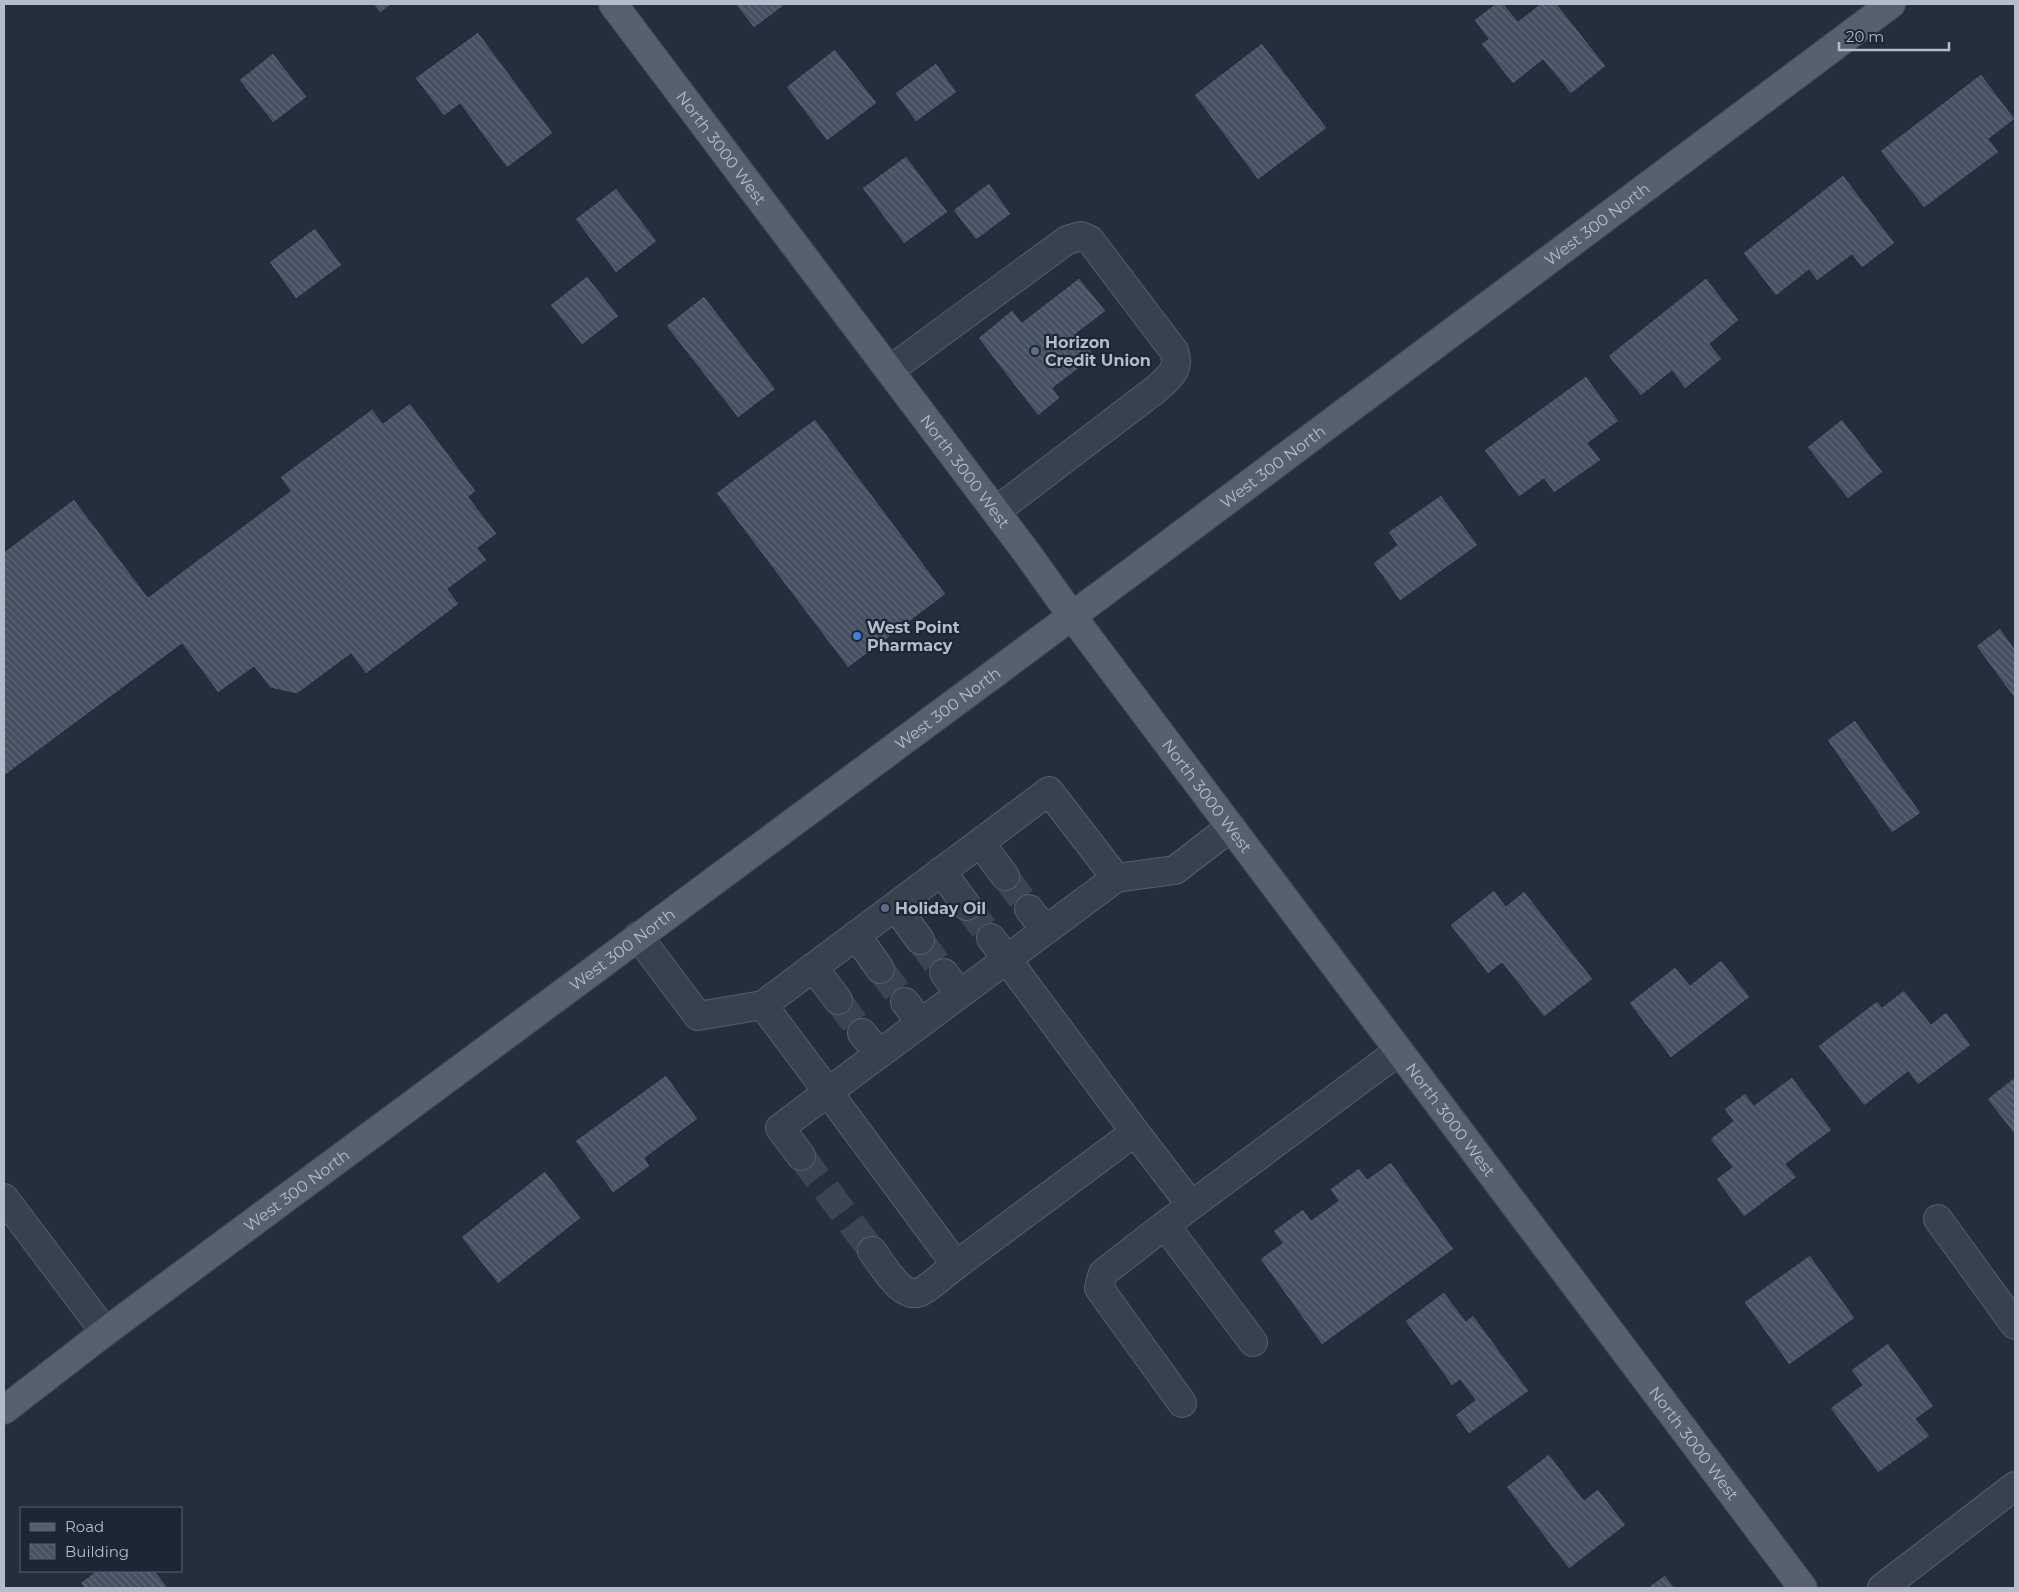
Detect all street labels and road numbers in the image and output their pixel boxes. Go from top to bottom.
street label: North 3000 West [672,88,770,209]
street label: West 300 North [1541,179,1654,270]
street label: North 3000 West [916,411,1014,532]
street label: West 300 North [1216,421,1329,512]
street label: West 300 North [891,663,1004,754]
street label: North 3000 West [1158,736,1256,857]
street label: West 300 North [566,904,679,995]
street label: North 3000 West [1401,1059,1499,1181]
street label: West 300 North [240,1145,353,1236]
street label: North 3000 West [1645,1383,1743,1504]

